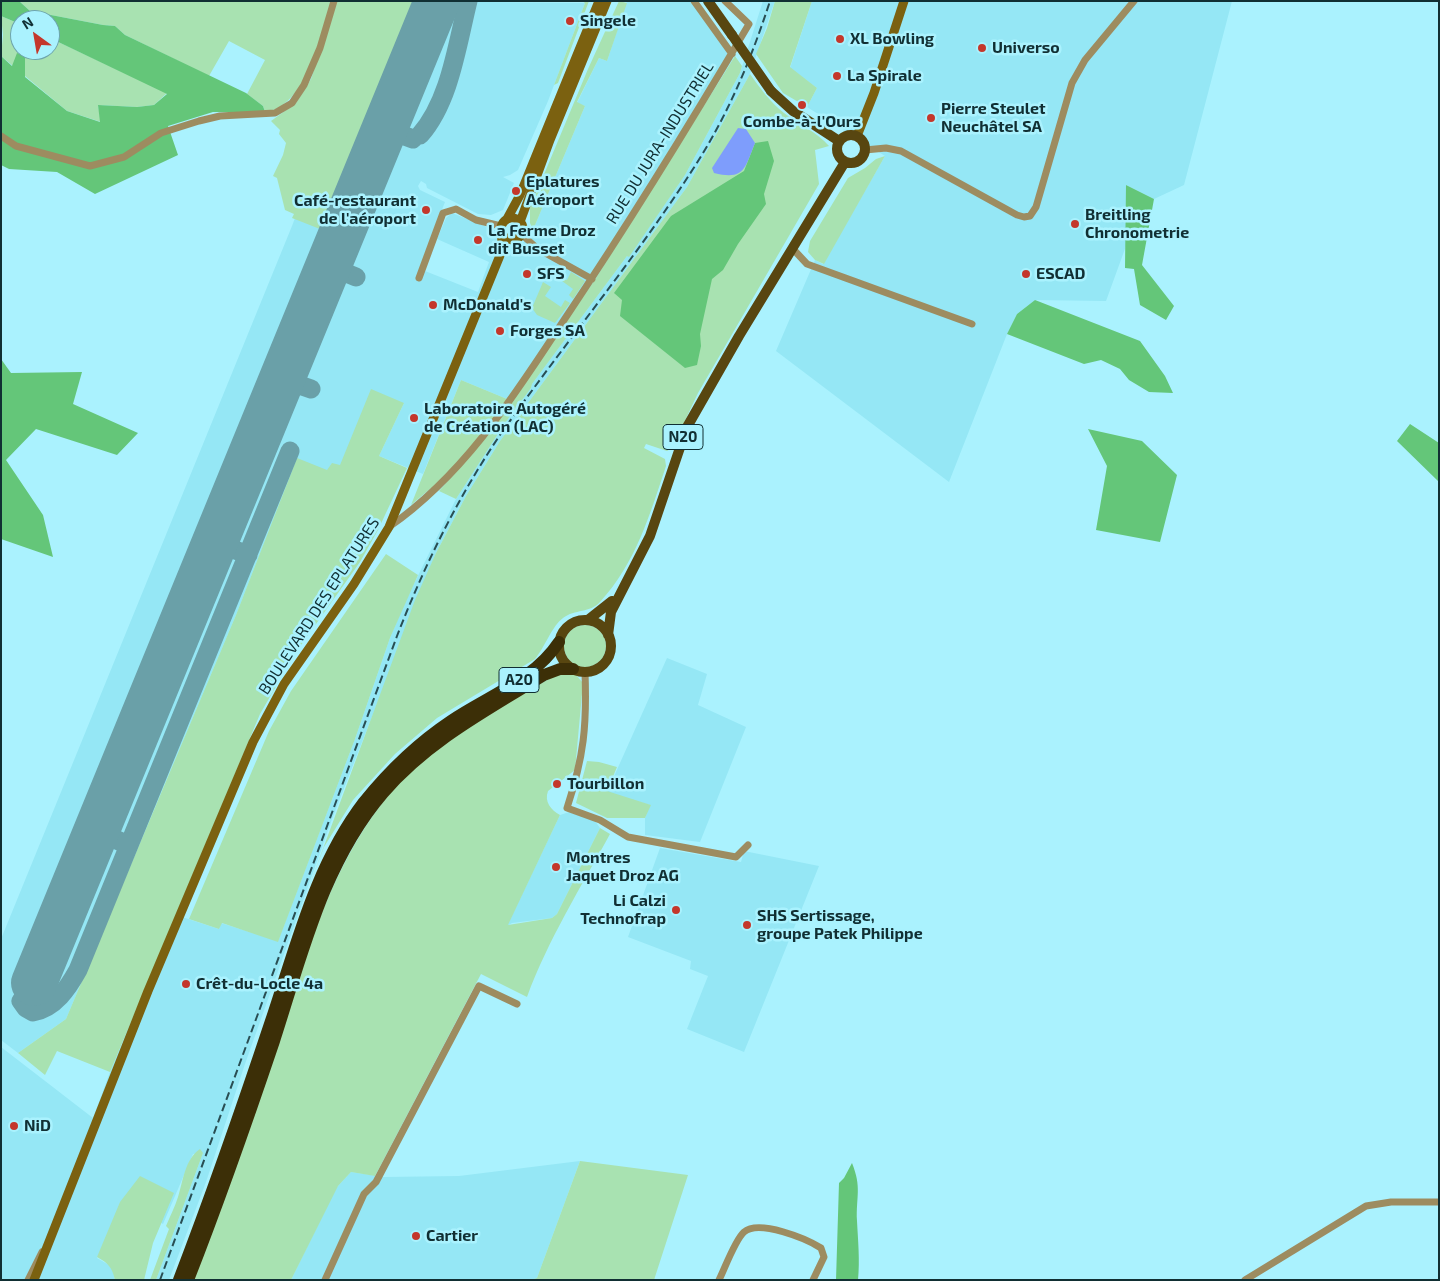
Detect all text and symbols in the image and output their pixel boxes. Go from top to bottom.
north arrow [10,10,60,60]
place label: Singele [580,11,636,31]
text: N [19,13,36,33]
marker: Singele [564,15,576,27]
place label: XL Bowling [850,29,934,49]
marker: XL Bowling [834,33,846,45]
place label: Universo [992,38,1060,58]
marker: Universo [976,42,988,54]
street label: RUE DU JURA-INDUSTRIEL [602,58,718,228]
place label: La Spirale [847,66,922,86]
marker: La Spirale [831,70,843,82]
marker: Combe-à-l'Ours [796,99,808,111]
place label: Pierre Steulet Neuchâtel SA [941,99,1046,137]
place label: Combe-à-l'Ours [743,112,861,132]
marker: Pierre Steulet Neuchâtel SA [925,112,937,124]
place label: Eplatures Aéroport [526,172,599,210]
marker: Eplatures Aéroport [510,185,522,197]
place label: Café-restaurant de l'aéroport [294,191,416,229]
marker: Café-restaurant de l'aéroport [420,204,432,216]
place label: Breitling Chronometrie [1085,205,1189,243]
marker: Breitling Chronometrie [1069,218,1081,230]
place label: La Ferme Droz dit Busset [488,221,596,259]
marker: La Ferme Droz dit Busset [472,234,484,246]
place label: SFS [537,264,565,284]
place label: ESCAD [1036,264,1085,284]
marker: SFS [521,268,533,280]
marker: ESCAD [1020,268,1032,280]
place label: McDonald's [443,295,532,315]
marker: McDonald's [427,299,439,311]
place label: Forges SA [510,321,585,341]
marker: Forges SA [494,325,506,337]
place label: Laboratoire Autogéré de Création (LAC) [424,399,586,437]
marker: Laboratoire Autogéré de Création (LAC) [408,412,420,424]
road number: N20 [663,424,703,450]
street label: BOULEVARD DES EPLATURES [255,514,383,698]
road number: A20 [499,668,539,692]
place label: Tourbillon [567,774,644,794]
marker: Tourbillon [551,778,563,790]
place label: Montres Jaquet Droz AG [566,848,679,886]
marker: Montres Jaquet Droz AG [550,861,562,873]
place label: Li Calzi Technofrap [580,891,666,929]
marker: Li Calzi Technofrap [670,904,682,916]
place label: SHS Sertissage, groupe Patek Philippe [757,906,923,944]
marker: SHS Sertissage, groupe Patek Philippe [741,919,753,931]
place label: Crêt-du-Locle 4a [196,974,323,994]
marker: Crêt-du-Locle 4a [180,978,192,990]
place label: NiD [24,1116,51,1136]
marker: NiD [8,1120,20,1132]
place label: Cartier [426,1226,478,1246]
marker: Cartier [410,1230,422,1242]

